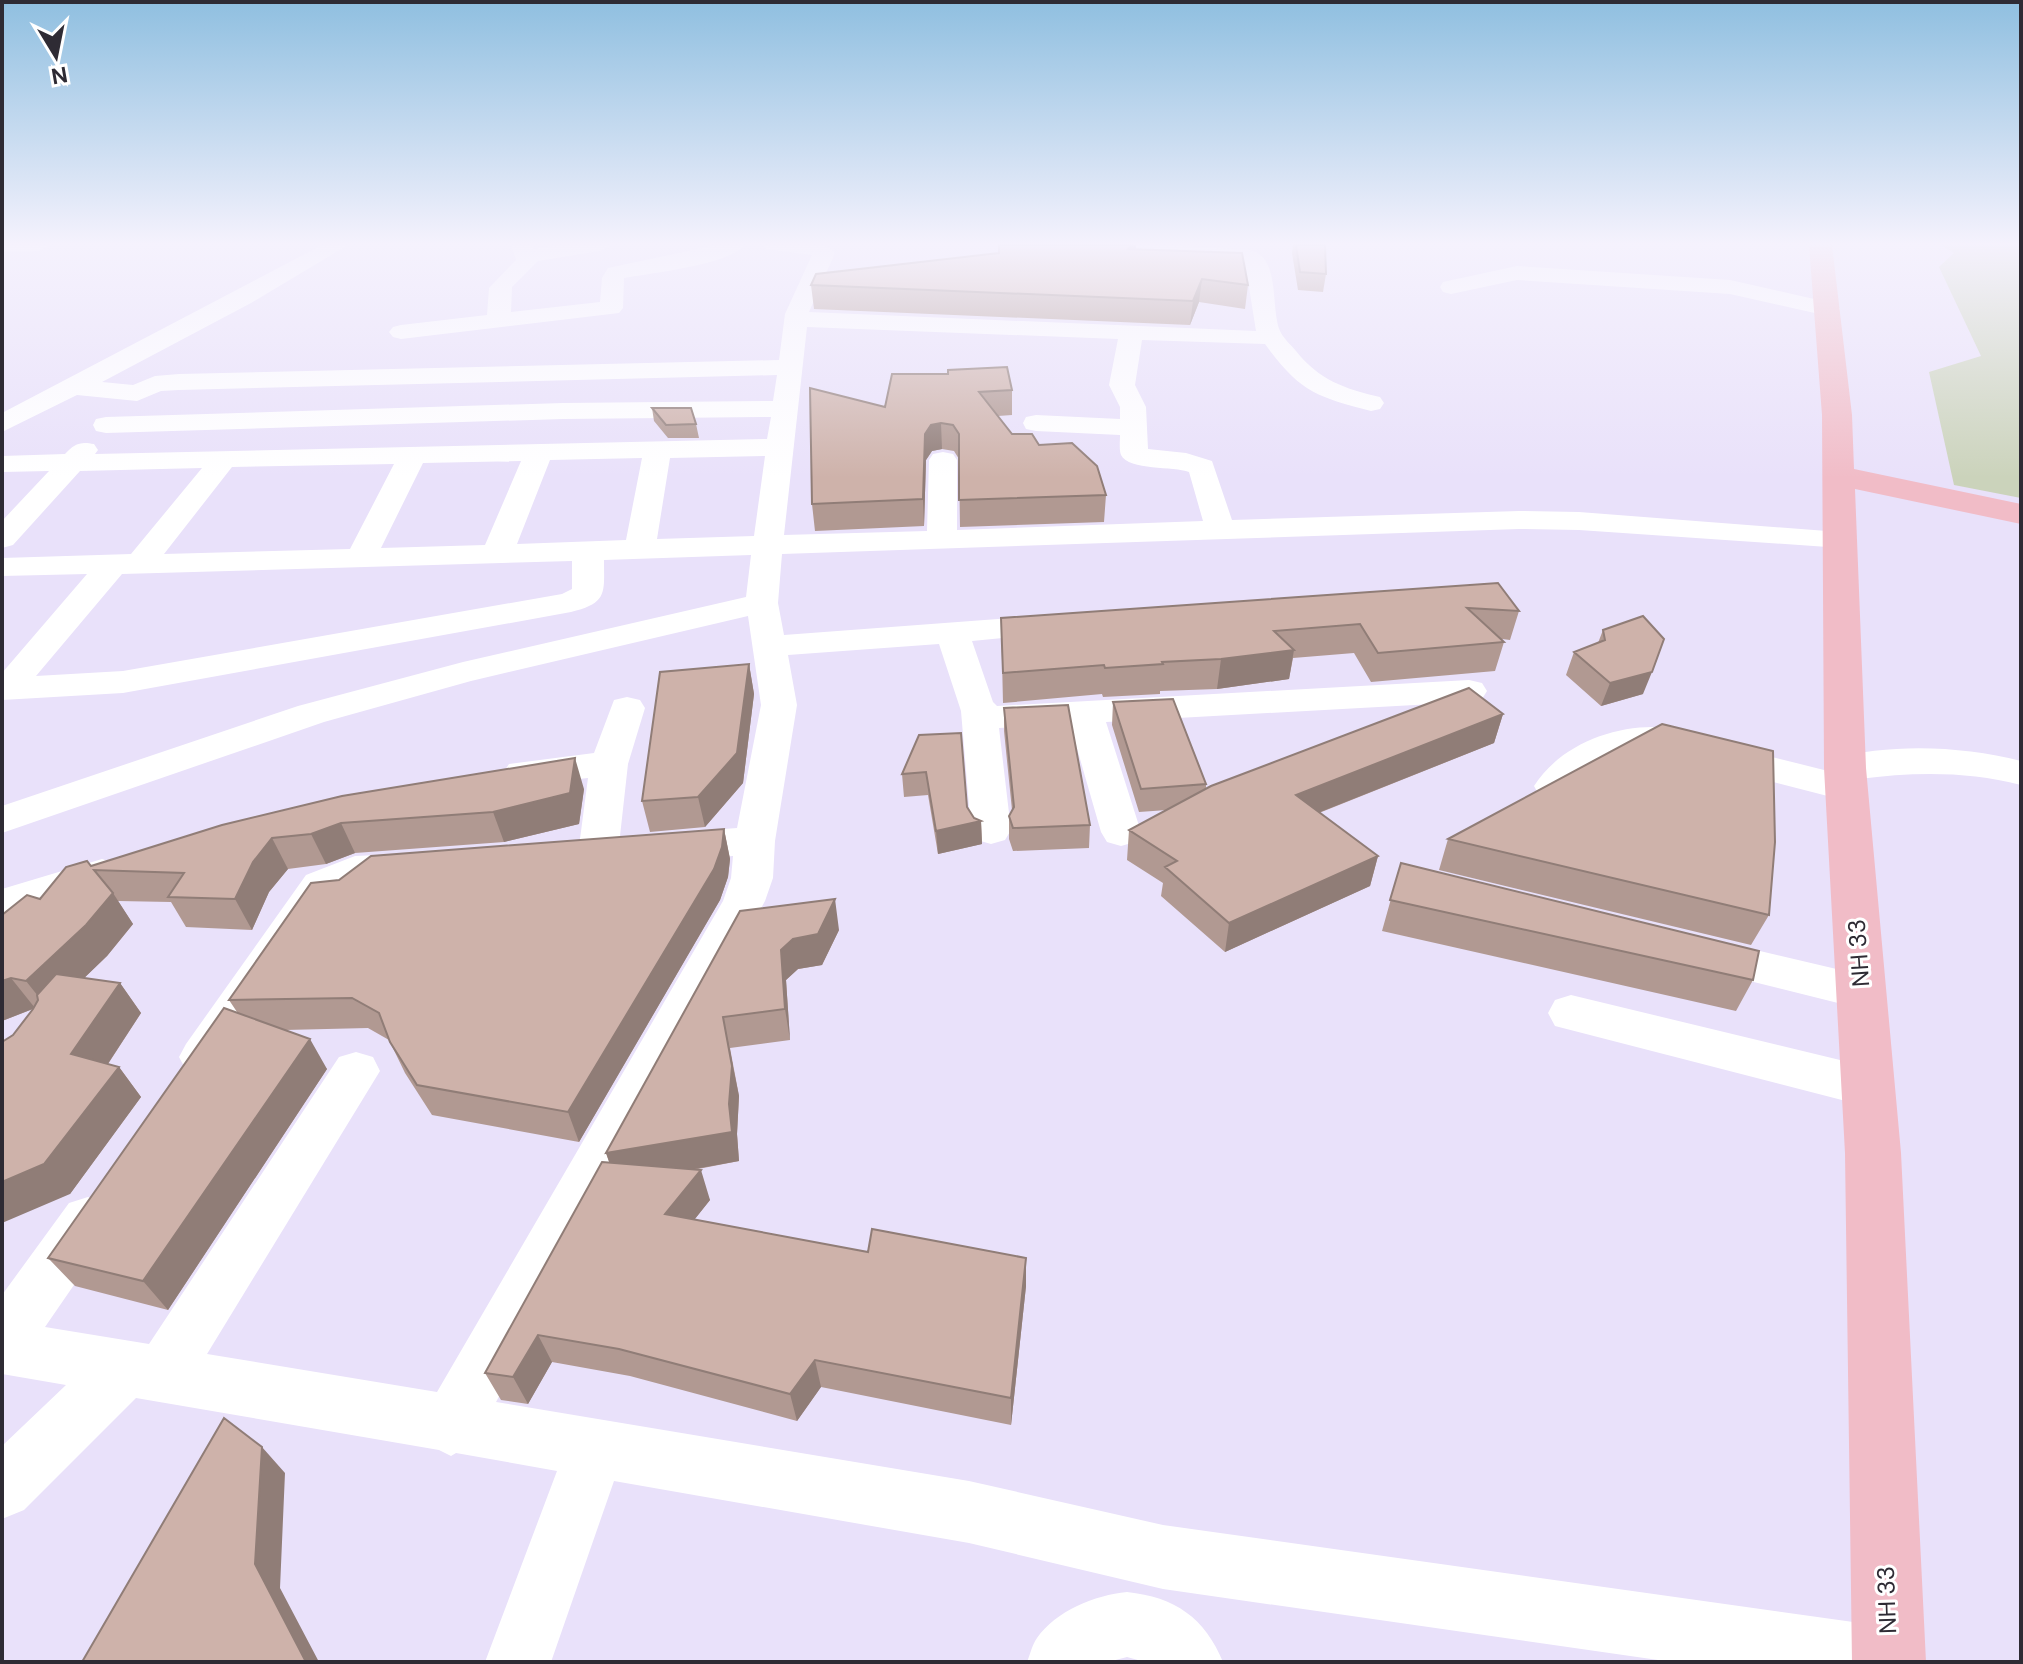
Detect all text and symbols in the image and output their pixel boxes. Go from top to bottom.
north arrow [16,16,96,96]
text: N [49,60,70,91]
street label: NH 33 [1841,918,1876,988]
street label: NH 33 [1870,1566,1903,1634]

